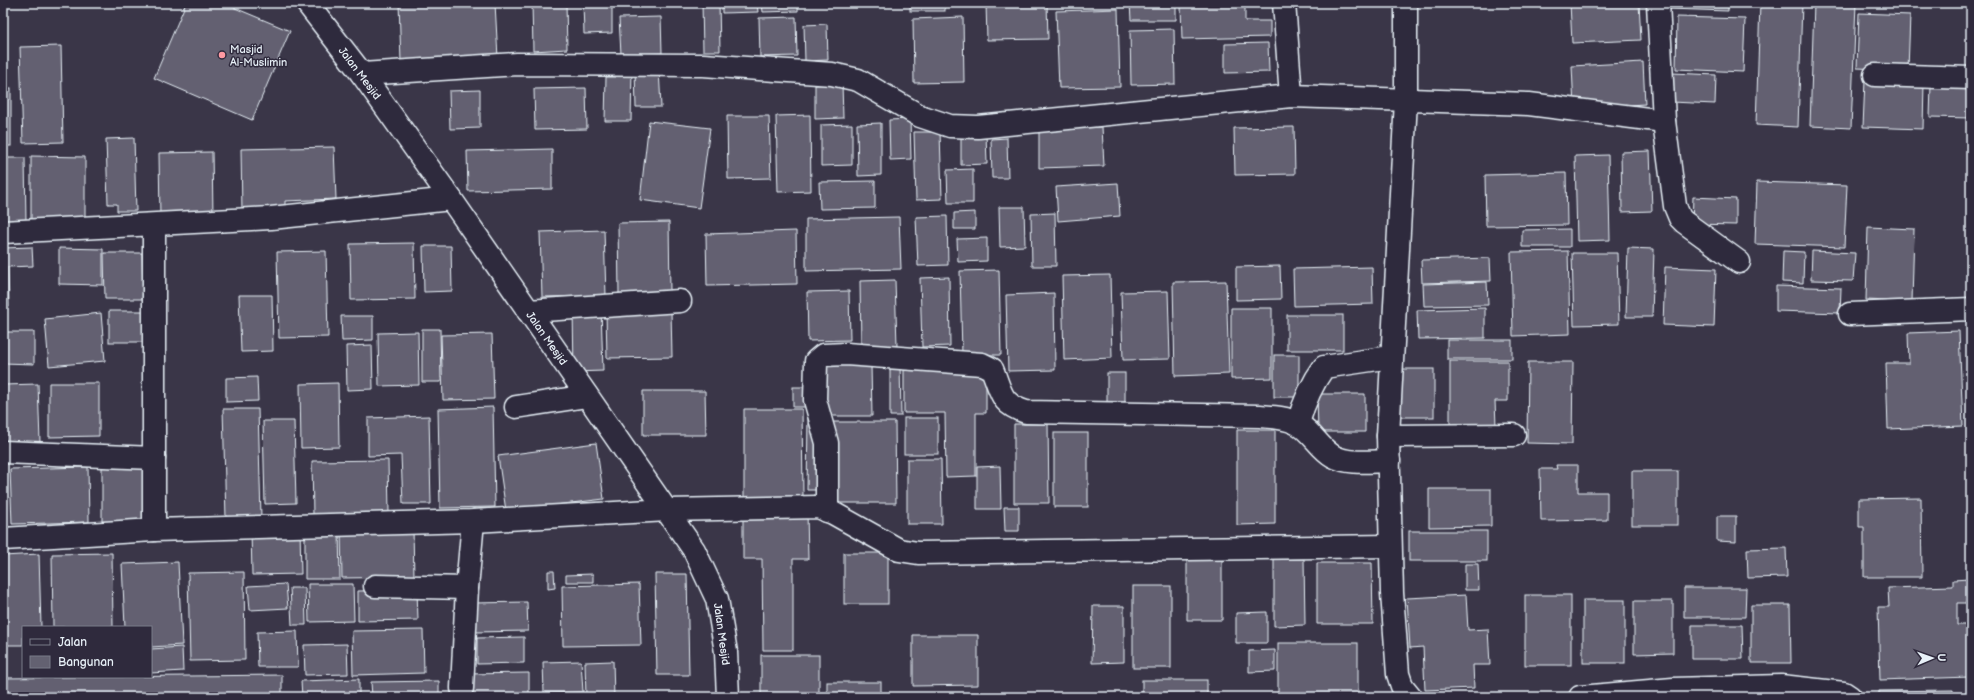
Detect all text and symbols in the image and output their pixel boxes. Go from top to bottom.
place label: Masjid Al-Muslimin [230,43,287,69]
street label: Jalan Mesjid [336,44,384,102]
marker: Masjid Al-Muslimin [217,50,227,60]
street label: Jalan Mesjid [523,309,570,368]
street label: Jalan Mesjid [711,602,732,666]
legend [22,626,152,678]
text: Jalan [58,635,87,650]
north arrow [1912,638,1952,678]
text: U [1935,654,1948,662]
text: Bangunan [58,655,114,670]

